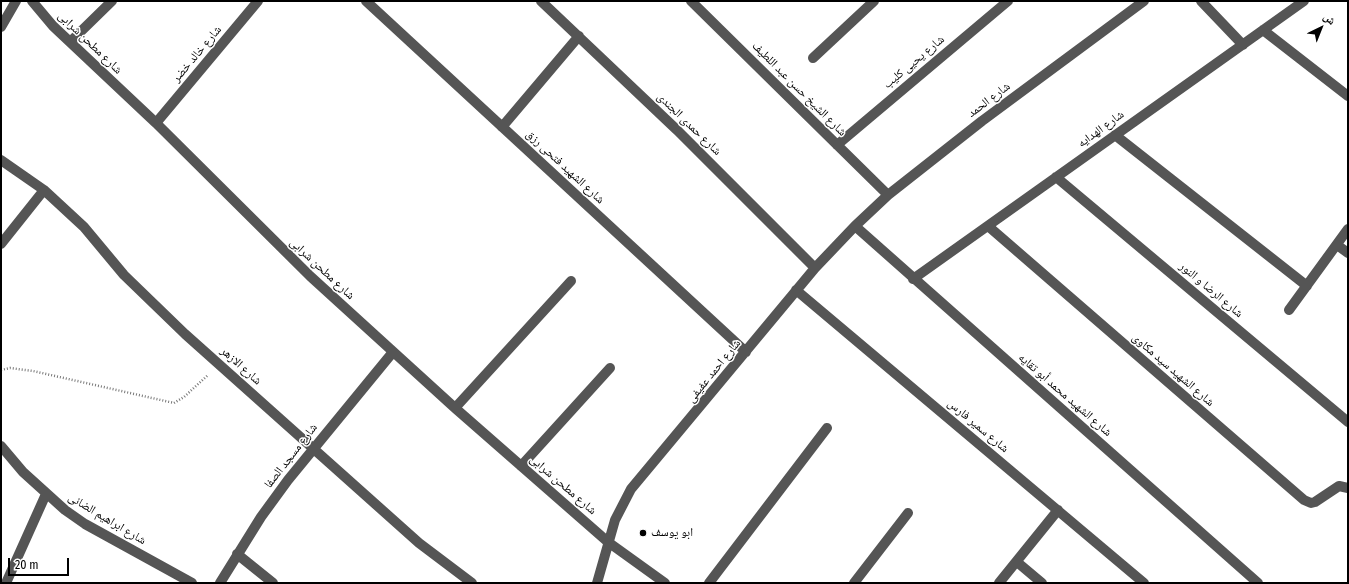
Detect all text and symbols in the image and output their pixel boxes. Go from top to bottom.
north arrow [1301,8,1341,48]
street label: شارع مطحن شرابى [55,9,125,77]
text: ش [1321,10,1338,28]
street label: شارع خالد خضر [169,23,225,85]
street label: شارع يحيى كليب [881,32,947,92]
street label: شارع الشيخ حسن عبد اللطيف [749,39,849,139]
street label: شارع الحمد [965,79,1013,121]
street label: شارع حمدى الجندى [654,90,724,158]
street label: شارع الهدايه [1075,107,1127,151]
street label: شارع الشهيد فتحى رزق [523,127,607,207]
street label: شارع مطحن شرابى [287,235,357,303]
street label: شارع الرضا و النور [1176,259,1246,321]
street label: شارع الشهيد سيد مكاوى [1129,330,1217,410]
street label: شارع احمد عفيفى [684,336,744,406]
street label: شارع الازهر [217,344,265,388]
street label: شارع الشهيد محمد أبو تقايه [1015,350,1115,440]
street label: شارع سمير فارس [945,396,1011,456]
street label: شارع مسجد الصفا [261,421,321,491]
street label: شارع مطحن شرابى [527,452,599,518]
street label: شارع ابراهيم الضانى [65,490,149,548]
place label: ابو يوسف [651,526,693,540]
marker: ابو يوسف [638,528,648,538]
scale bar [10,550,71,576]
text: 20 m [15,558,39,572]

